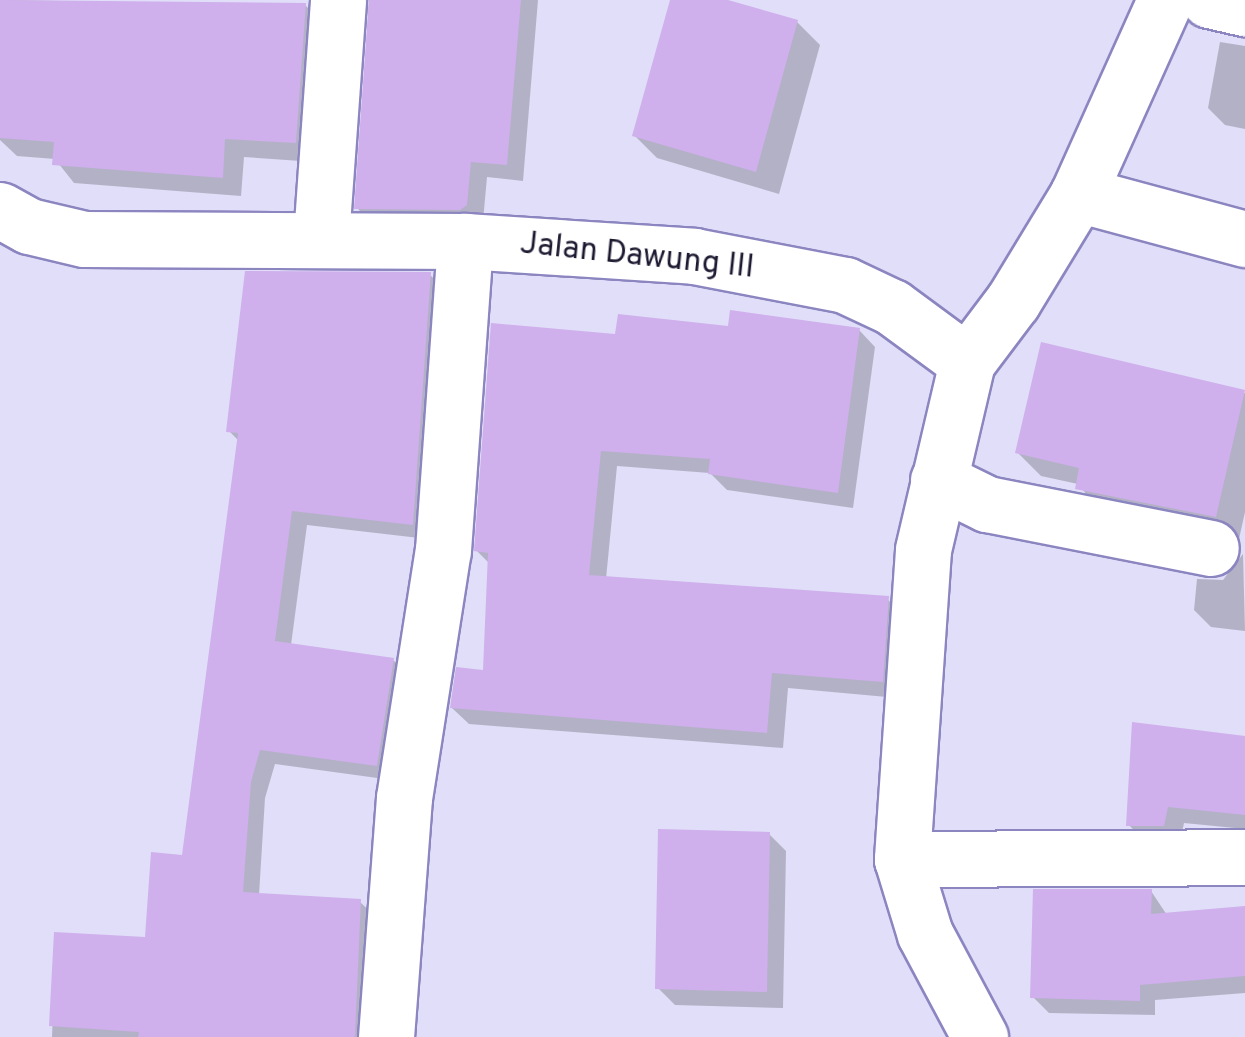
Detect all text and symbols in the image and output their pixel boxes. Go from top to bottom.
street label: Jalan Dawung III [518,226,756,288]

